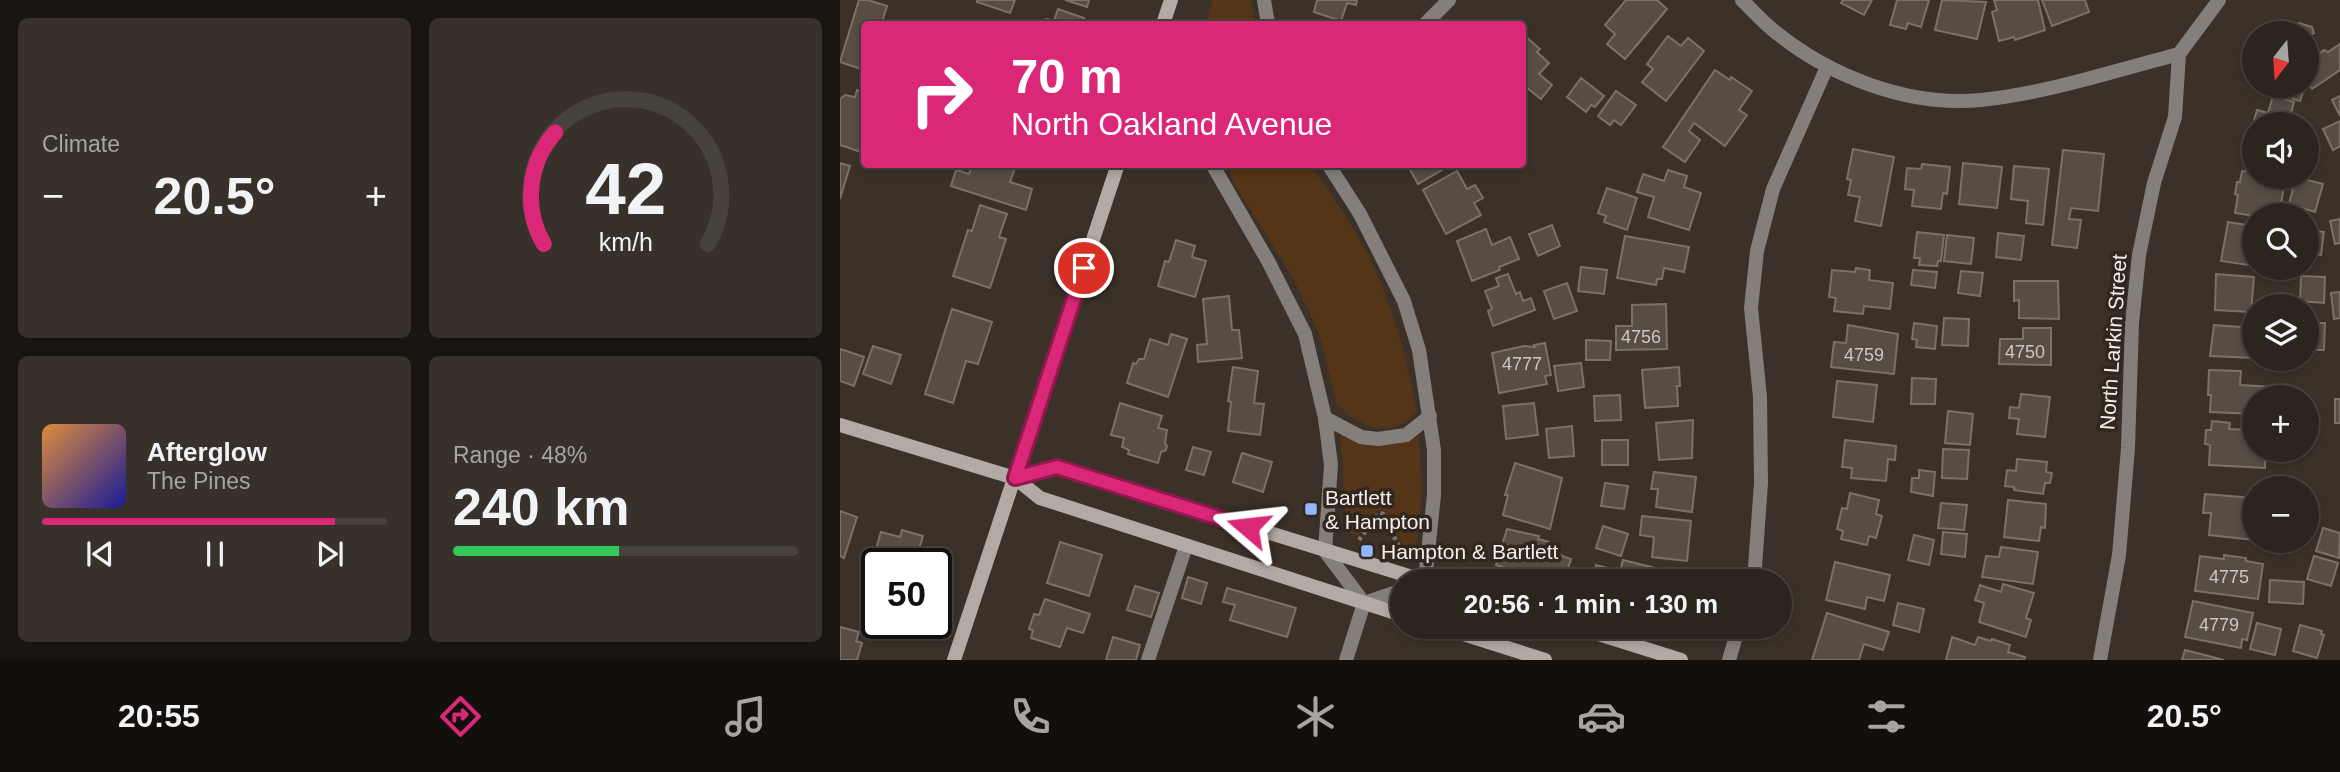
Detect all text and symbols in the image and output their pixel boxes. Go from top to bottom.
north arrow [2242,21,2319,98]
map controls [2242,21,2319,553]
icon: right [896,49,987,140]
text: 70 m [1011,49,1123,103]
text: North Oakland Avenue [1011,106,1332,142]
button: sound [2242,112,2319,189]
text: Climate [42,131,120,157]
text: 42 [585,148,666,229]
text: 20.5° [153,167,276,225]
text: − [42,175,64,217]
text: + [365,175,387,217]
button: search [2242,203,2319,280]
text: km/h [598,228,653,256]
pin [1054,238,1114,298]
icon: arrive [1065,249,1103,287]
street label: North Larkin Street [2095,253,2131,431]
button: layers [2242,294,2319,371]
house number: 4756 [1621,327,1661,347]
house number: 4750 [2005,342,2045,362]
house number: 4759 [1844,345,1884,365]
house number: 4777 [1502,354,1542,374]
button: + [2242,385,2319,462]
text: Afterglow [147,437,267,467]
text: Range · 48% [453,442,587,468]
text: The Pines [147,468,251,494]
button: − [2242,476,2319,553]
text: 240 km [453,478,629,536]
place label: Bartlett & Hampton [1325,486,1430,533]
position arrow [1211,490,1285,564]
marker: Bartlett & Hampton [1303,501,1319,517]
icon: previous [81,535,119,573]
icon: pause [196,535,234,573]
icon: next [311,535,349,573]
place label: Hampton & Bartlett [1381,540,1559,563]
marker: Hampton & Bartlett [1359,543,1375,559]
speed limit sign: 50 [861,548,952,639]
house number: 4775 [2209,567,2249,587]
text: 20:56 · 1 min · 130 m [1464,589,1718,619]
house number: 4779 [2199,615,2239,635]
icon: directions [436,692,485,741]
icon: music [721,692,770,741]
icon: phone [1006,692,1055,741]
icon: climate [1291,692,1340,741]
icon: car [1577,692,1626,741]
icon: filters [1862,692,1911,741]
text: 20:55 [118,698,200,734]
text: 20.5° [2147,698,2222,734]

